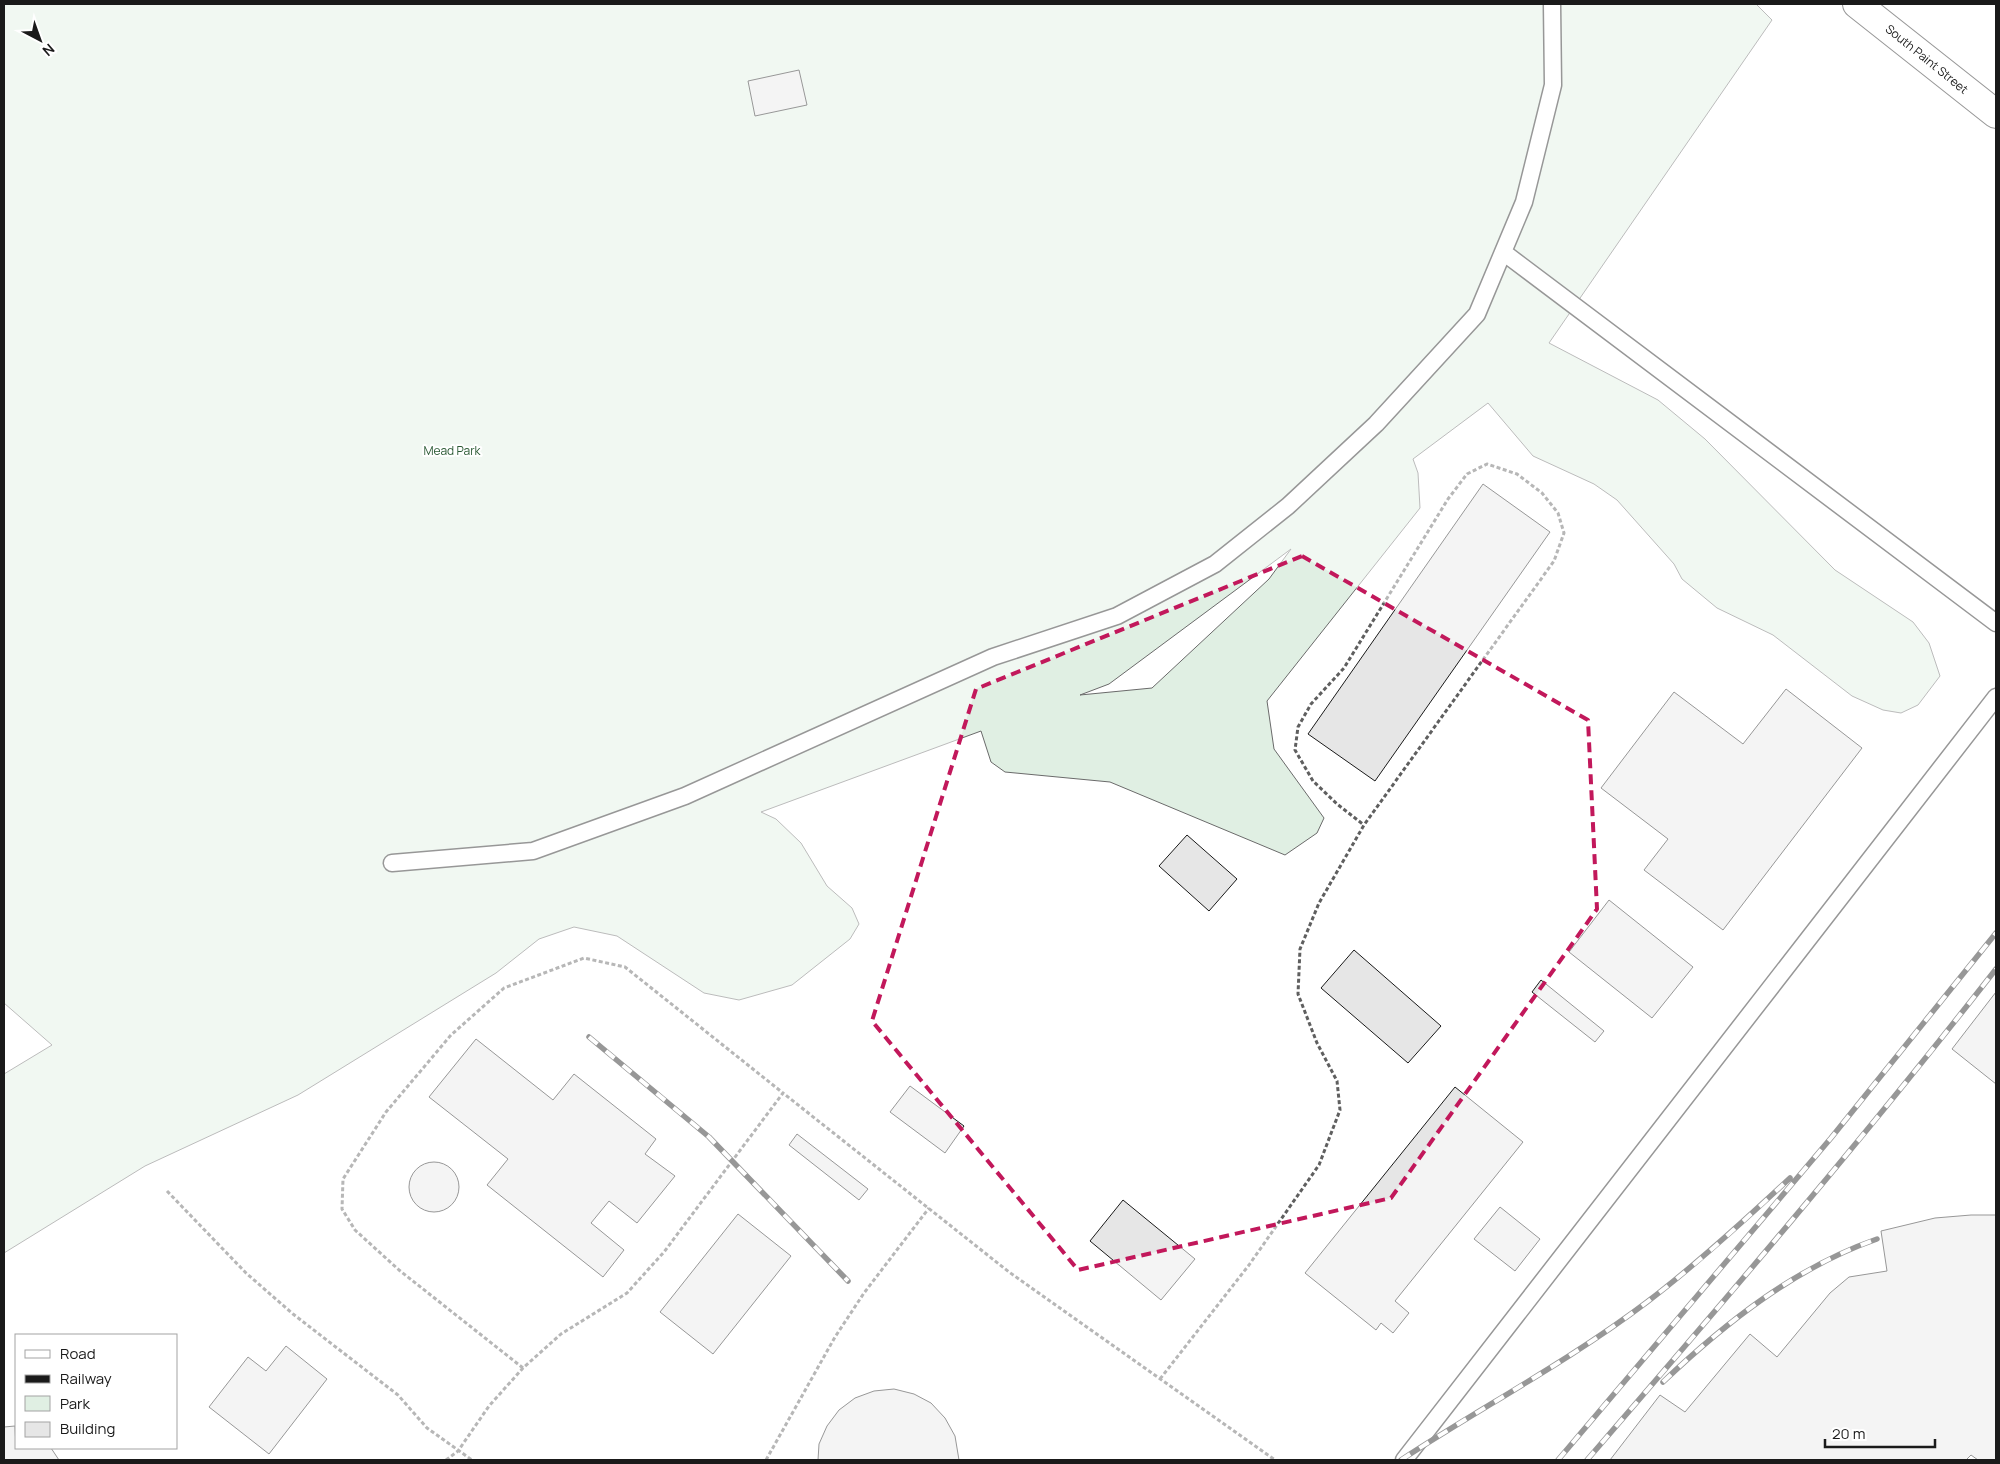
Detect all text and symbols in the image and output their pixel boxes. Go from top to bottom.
north arrow [15,15,65,65]
street label: South Paint Street [1882,20,1972,98]
text: N [39,40,59,61]
park label: Mead Park [423,442,482,459]
legend [15,1334,178,1449]
text: Road [60,1343,96,1364]
text: Railway [60,1368,112,1389]
text: Park [60,1393,90,1414]
scale bar [1825,1416,1935,1448]
text: Building [60,1418,115,1439]
text: 20 m [1832,1423,1865,1444]

